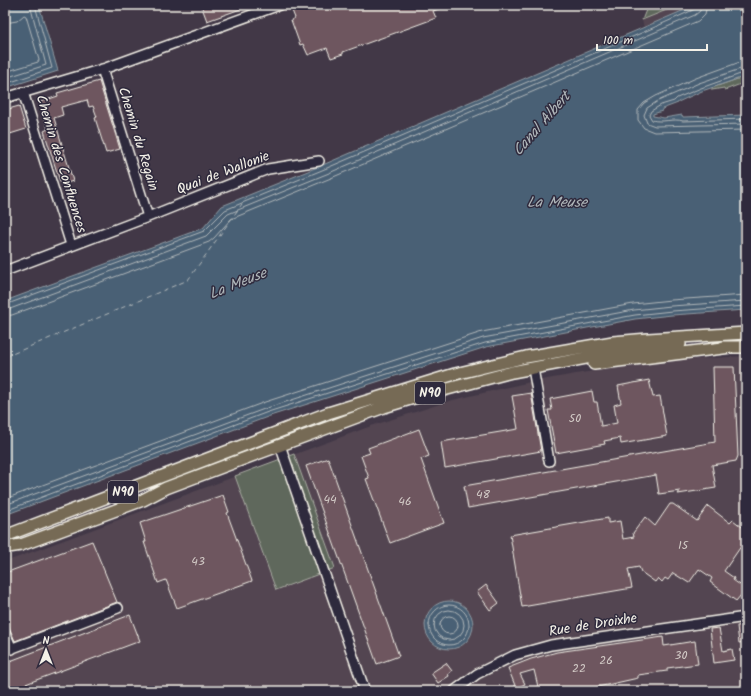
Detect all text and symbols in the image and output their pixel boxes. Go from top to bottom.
scale bar [597,26,707,52]
text: 100 m [603,31,634,50]
street label: Chemin du Regain [112,84,164,194]
water label: Canal Albert [507,85,578,162]
street label: Chemin des Confluences [30,92,92,236]
street label: Quai de Wallonie [173,145,273,201]
water label: La Meuse [527,191,588,215]
water label: La Meuse [206,261,272,306]
road number: N90 [415,382,445,404]
house number: 50 [569,409,581,428]
road number: N90 [108,481,138,503]
house number: 48 [476,485,491,504]
house number: 44 [323,490,337,509]
house number: 46 [398,492,412,511]
house number: 15 [678,536,690,555]
house number: 43 [191,552,205,571]
street label: Rue de Droixhe [547,607,639,643]
north arrow [26,630,66,670]
text: N [43,632,50,650]
house number: 30 [675,646,687,665]
house number: 26 [599,651,613,670]
house number: 22 [572,659,586,678]

